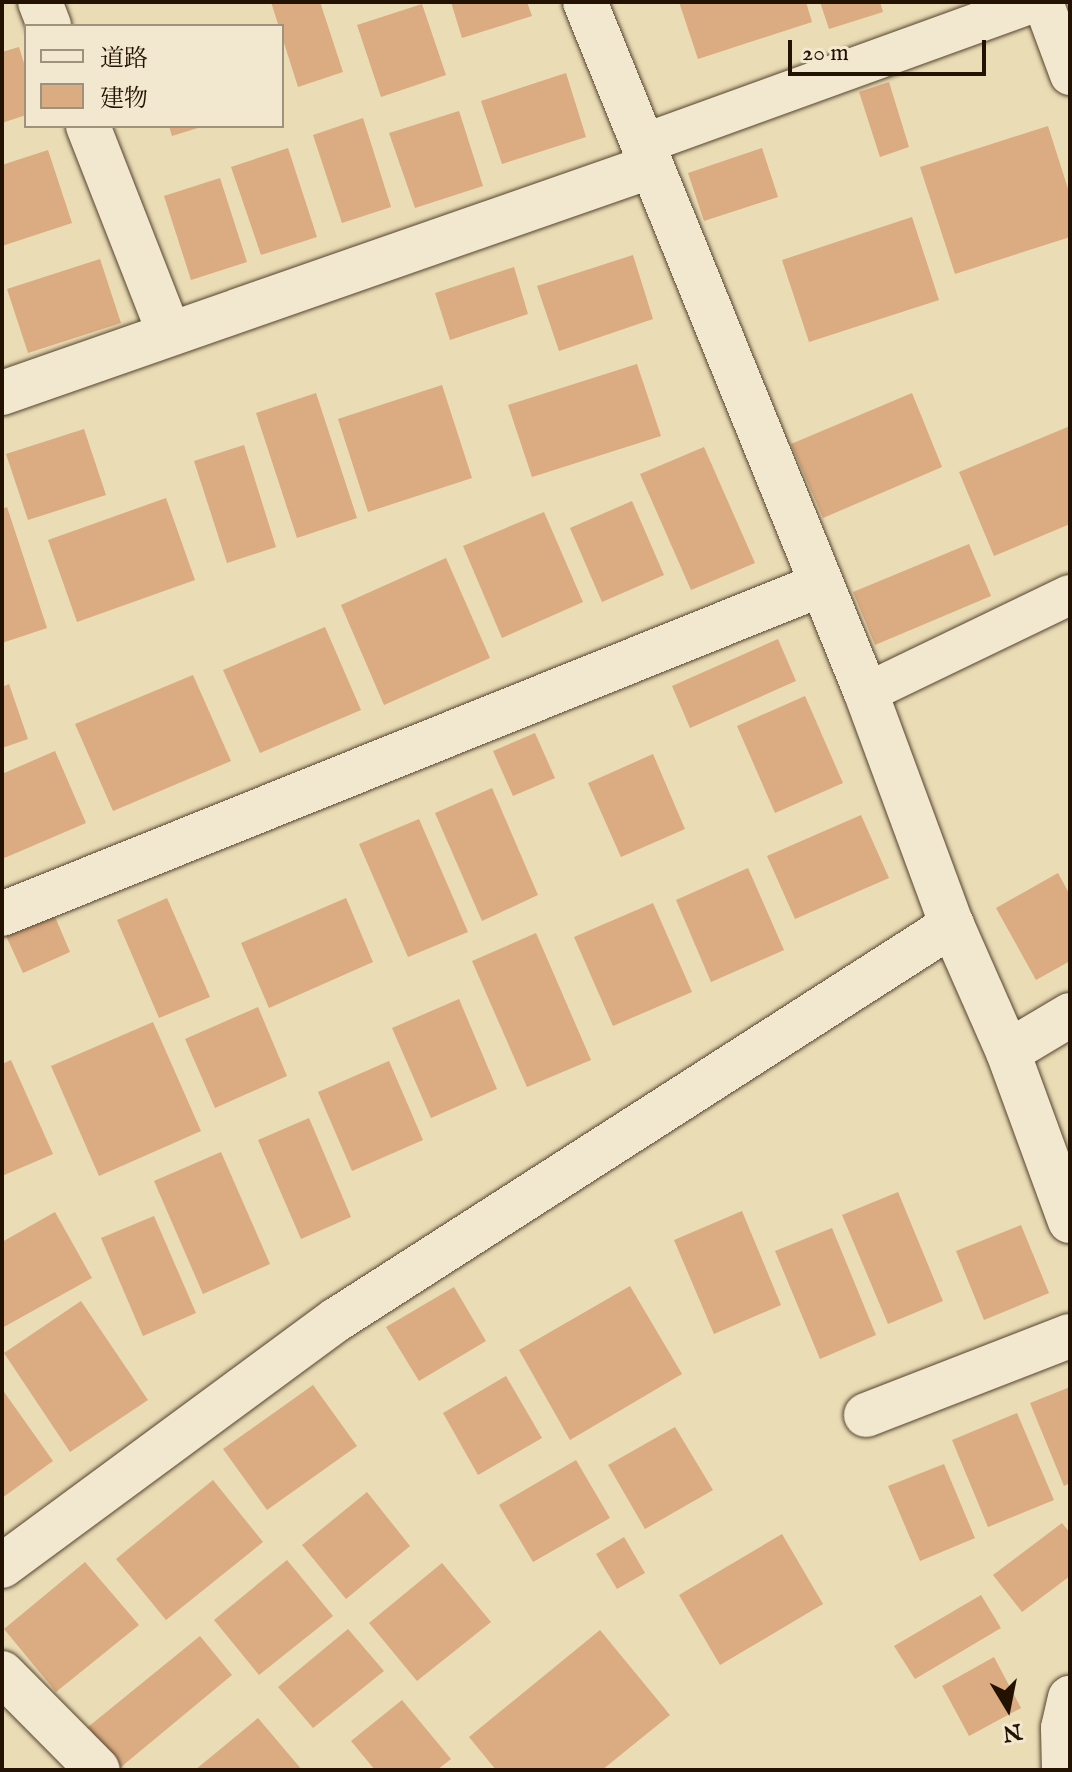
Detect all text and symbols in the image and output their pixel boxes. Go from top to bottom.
legend [24,24,284,128]
scale bar [792,24,990,74]
text: 20 m [802,38,849,69]
text: 道路 [100,44,148,75]
text: 建物 [100,84,148,115]
north arrow [968,1668,1048,1748]
text: N [1000,1716,1024,1747]

